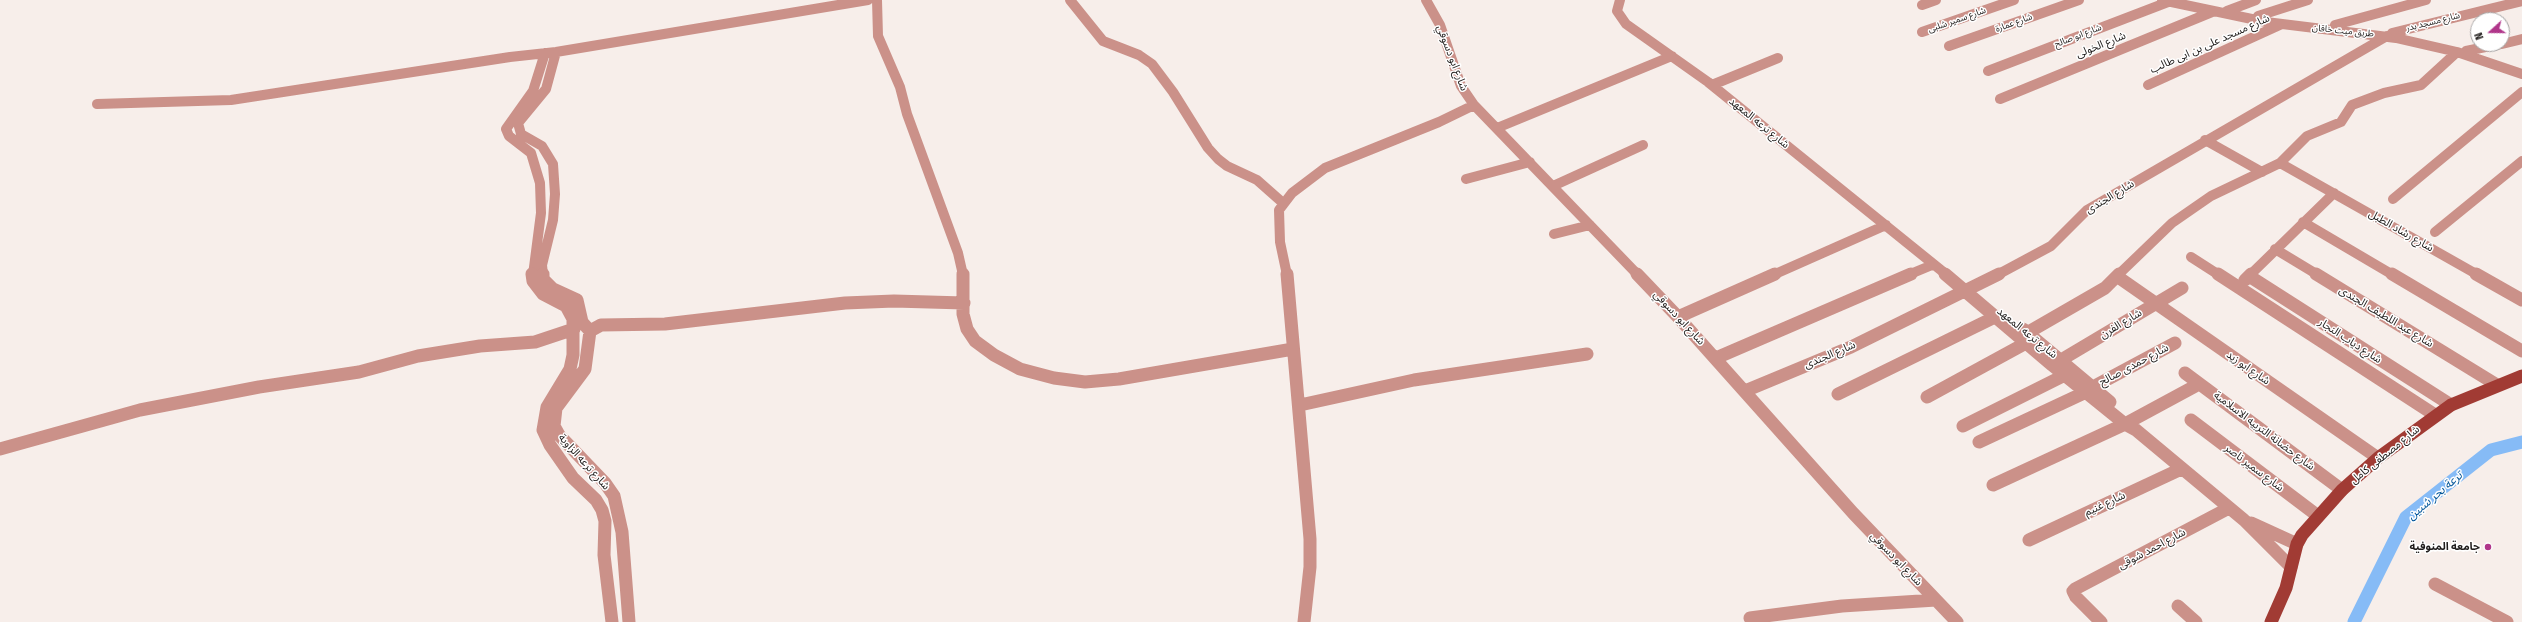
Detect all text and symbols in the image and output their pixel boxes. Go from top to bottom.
street label: شارع سمير شلبى [1927,5,1987,35]
street label: شارع مسجد بدر [2405,10,2461,34]
street label: شارع عمارة [1994,11,2034,35]
street label: شارع مسجد على بن ابى طالب [2148,12,2272,76]
north arrow [2470,12,2510,52]
street label: شارع ابو صالح [2053,22,2103,50]
street label: طريق ميت خاقان [2311,22,2375,40]
street label: شارع ابو دسوقي [1433,23,1471,93]
street label: شارع الخولى [2074,29,2128,61]
text: N [2472,31,2487,42]
street label: شارع ترعه المعهد [1726,95,1792,151]
street label: شارع الجندى [2083,177,2137,217]
street label: شارع رشاد الطبل [2366,207,2436,255]
street label: شارع عبد اللطيف الجندى [2336,284,2436,350]
street label: شارع ابو دسوقي [1650,288,1708,348]
street label: شارع ترعه المعهد [1994,305,2060,361]
street label: شارع الفرن [2098,306,2144,342]
street label: شارع دياب النجار [2316,316,2384,366]
street label: شارع الجندى [1802,338,1858,372]
street label: شارع حمدى صالح [2097,341,2171,389]
street label: شارع ابو زيد [2224,348,2272,388]
street label: شارع حضانة التربيه الاسلامية [2211,389,2317,473]
street label: شارع مصطفى كامل [2348,423,2422,487]
street label: شارع ترعه الزاوية [555,431,613,493]
street label: شارع سمير ناصر [2222,442,2286,494]
water label: ترعة بحر شبين [2404,469,2466,523]
street label: شارع غنيم [2082,489,2128,519]
street label: شارع احمد شوقى [2116,526,2188,572]
street label: شارع ابو دسوقي [1867,529,1925,589]
place label: جامعة المنوفية [2409,540,2480,554]
marker: جامعة المنوفية [2483,542,2493,552]

